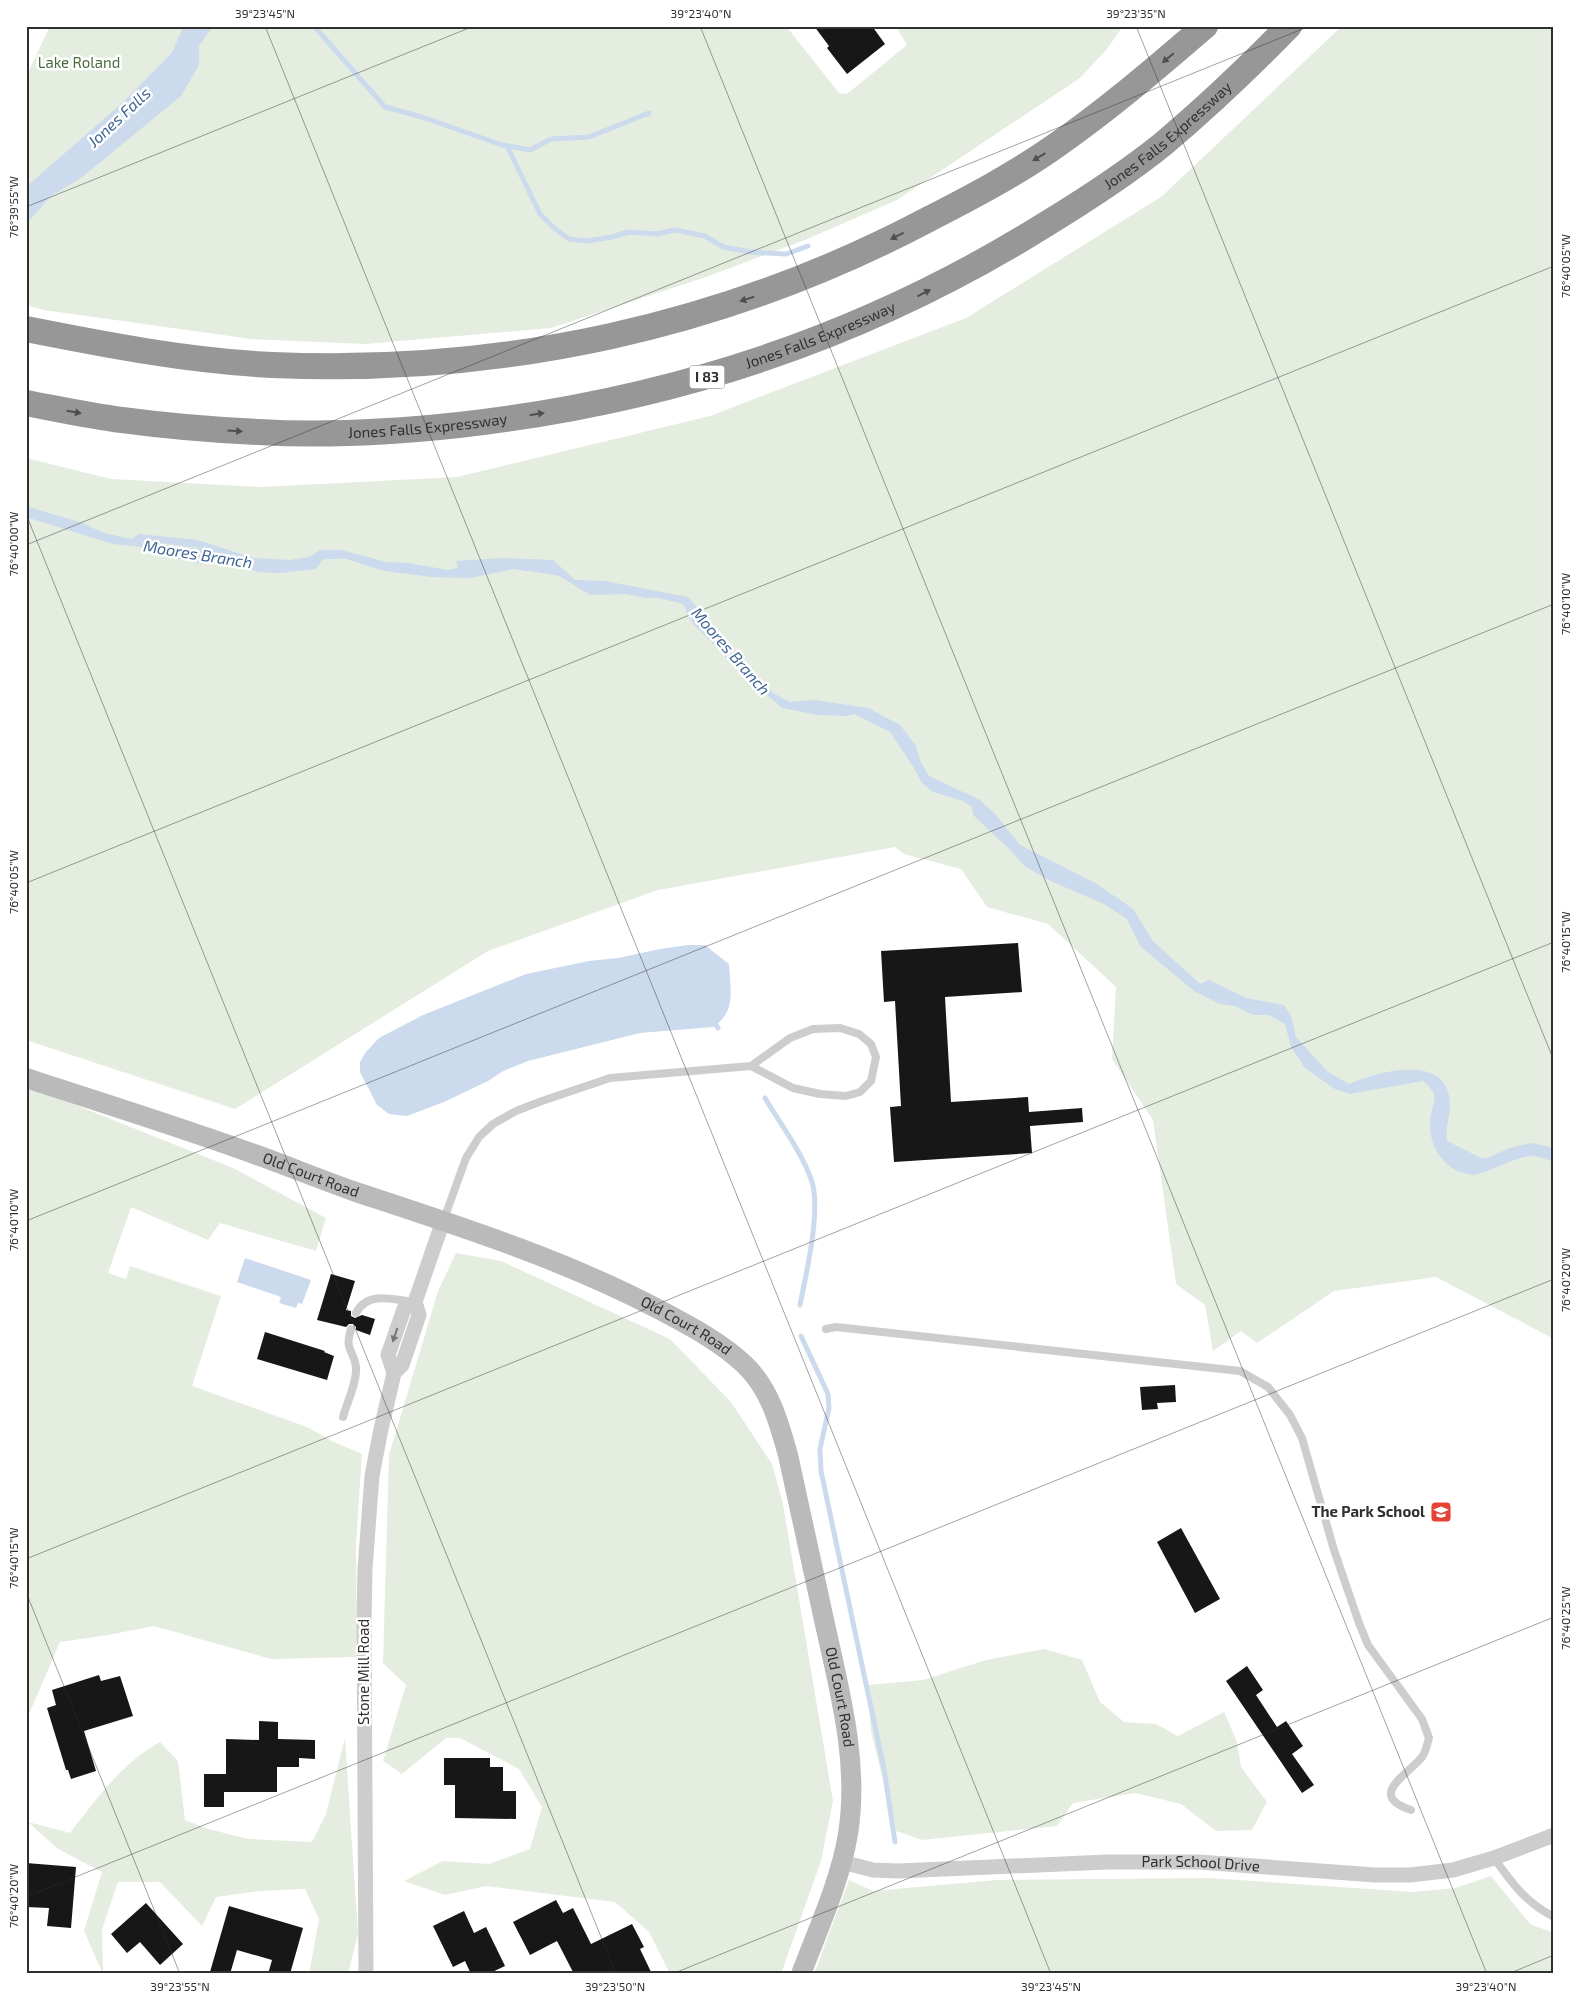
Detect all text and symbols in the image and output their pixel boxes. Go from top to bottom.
text: 39°23'45"N [235,6,295,20]
text: 39°23'40"N [671,6,731,20]
text: 39°23'35"N [1106,6,1166,20]
one-way arrow [1161,52,1174,63]
park label: Lake Roland [38,53,120,71]
street label: Jones Falls Expressway [1100,77,1235,193]
water label: Jones Falls [83,83,154,151]
one-way arrow [1032,152,1045,161]
text: 76°39'55"W [6,176,20,238]
one-way arrow [890,232,905,240]
text: 76°40'05"W [1558,234,1572,298]
one-way arrow [917,289,932,297]
one-way arrow [740,295,755,303]
street label: Jones Falls Expressway [743,297,898,372]
road number: I 83 [690,366,724,388]
one-way arrow [67,408,83,416]
street label: Jones Falls Expressway [348,409,508,441]
one-way arrow [529,410,545,418]
one-way arrow [228,427,244,435]
text: 76°40'00"W [6,512,20,576]
water label: Moores Branch [142,536,254,571]
text: 76°40'10"W [1558,573,1572,635]
water label: Moores Branch [688,603,775,698]
text: 76°40'05"W [6,850,20,914]
text: 76°40'15"W [1558,911,1572,973]
street label: Old Court Road [260,1148,362,1200]
text: 76°40'10"W [6,1189,20,1251]
text: 76°40'20"W [1558,1248,1572,1312]
street label: Old Court Road [638,1292,736,1358]
one-way arrow [391,1328,399,1343]
school or university icon: The Park School [1429,1500,1453,1524]
place label: The Park School [1311,1502,1425,1520]
text: 76°40'15"W [6,1527,20,1589]
text: 76°40'25"W [1558,1586,1572,1650]
street label: Stone Mill Road [354,1619,372,1725]
street label: Old Court Road [822,1645,859,1748]
street label: Park School Drive [1141,1852,1261,1874]
text: 76°40'20"W [6,1864,20,1928]
text: 39°23'55"N [150,1979,210,1993]
text: 39°23'50"N [585,1979,645,1993]
text: 39°23'45"N [1021,1979,1081,1993]
text: 39°23'40"N [1456,1979,1516,1993]

